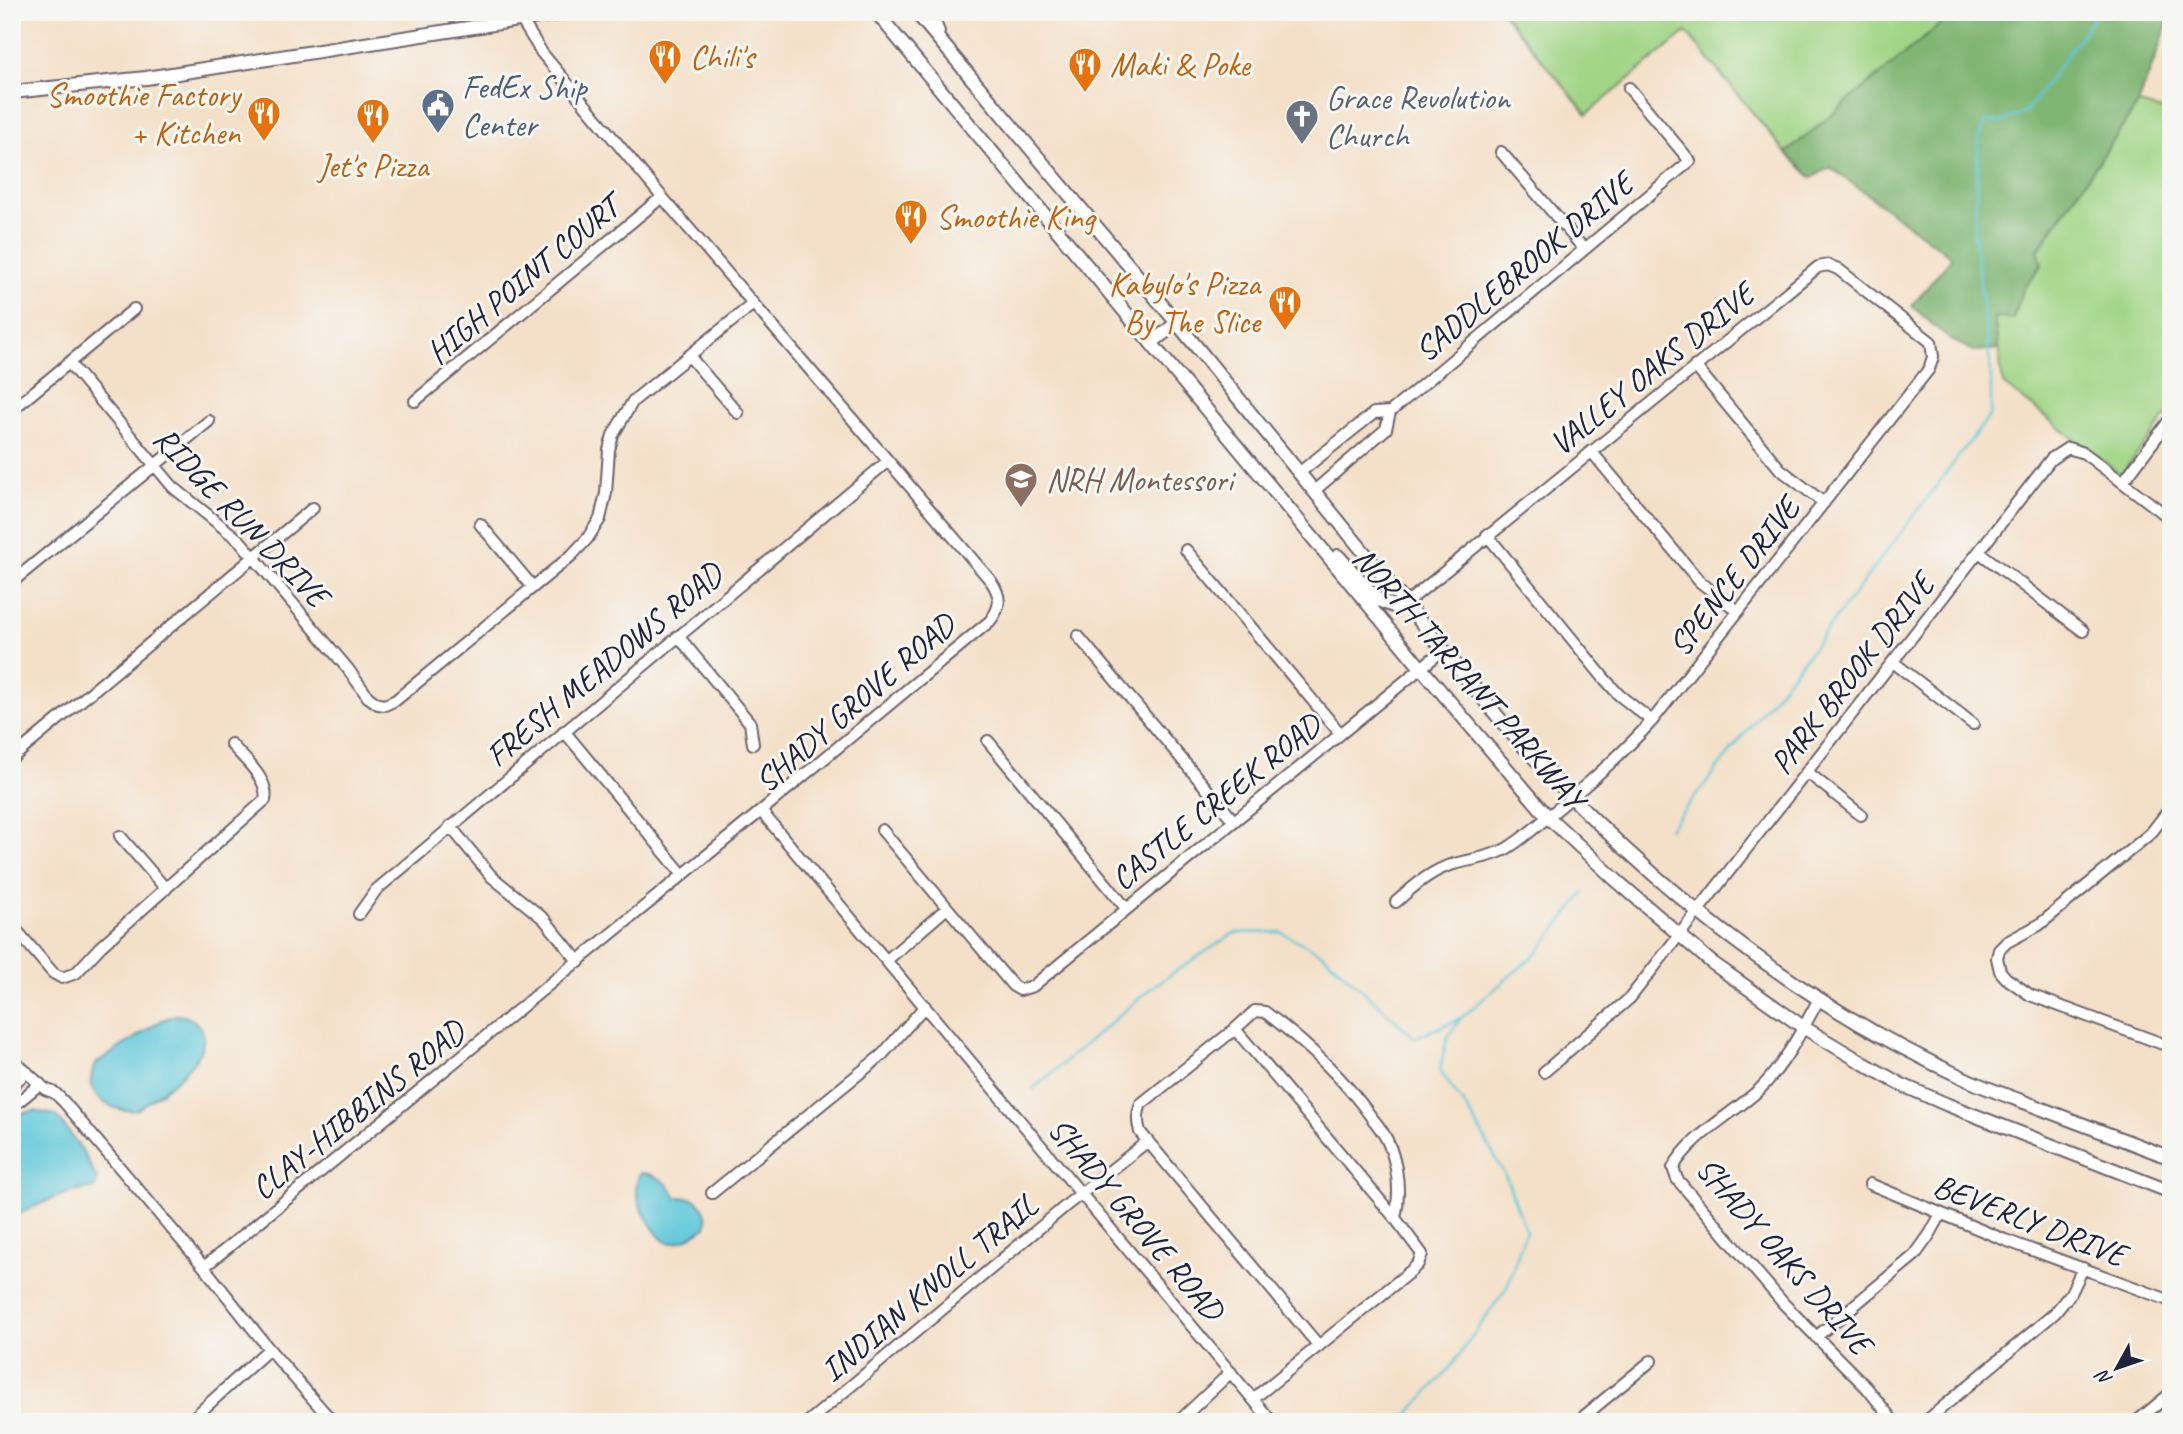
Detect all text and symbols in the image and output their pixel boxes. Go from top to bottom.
place label: Chili's [690,36,757,78]
restaurant icon: Chili's [646,37,684,86]
place label: Maki & Poke [1110,44,1252,86]
restaurant icon: Maki & Poke [1066,45,1104,94]
place label: FedEx Ship Center [462,66,588,146]
place label: Smoothie Factory + Kitchen [46,74,243,154]
place label: Grace Revolution Church [1326,77,1512,157]
public building icon: FedEx Ship Center [419,86,457,135]
restaurant icon: Smoothie Factory + Kitchen [245,94,283,143]
restaurant icon: Jet's Pizza [354,96,392,145]
church icon: Grace Revolution Church [1283,97,1321,146]
place label: Jet's Pizza [316,145,430,187]
street label: SADDLEBROOK DRIVE [1406,160,1645,371]
street label: HIGH POINT COURT [417,182,634,373]
place label: Smoothie King [936,196,1097,238]
restaurant icon: Smoothie King [892,197,930,246]
place label: Kabylo's Pizza By The Slice [1109,263,1262,343]
street label: VALLEY OAKS DRIVE [1541,271,1766,464]
restaurant icon: Kabylo's Pizza By The Slice [1266,283,1304,332]
street label: RIDGE RUN DRIVE [145,418,341,619]
place label: NRH Montessori [1046,459,1237,501]
school or university icon: NRH Montessori [1002,460,1040,509]
street label: SPENCE DRIVE [1659,485,1812,664]
street label: NORTH TARRANT PARKWAY [1344,538,1598,822]
street label: FRESH MEADOWS ROAD [477,552,733,776]
street label: PARK BROOK DRIVE [1760,562,1946,783]
street label: SHADY GROVE ROAD [746,602,966,801]
street label: CASTLE CREEK ROAD [1102,702,1331,899]
street label: CLAY-HIBBINS ROAD [242,1009,475,1209]
street label: SHADY GROVE ROAD [1039,1109,1235,1331]
street label: SHADY OAKS DRIVE [1687,1148,1884,1366]
street label: BEVERLY DRIVE [1928,1164,2135,1277]
street label: INDIAN KNOLL TRAIL [812,1184,1046,1391]
north arrow [2082,1332,2152,1402]
text: N [2090,1364,2118,1391]

